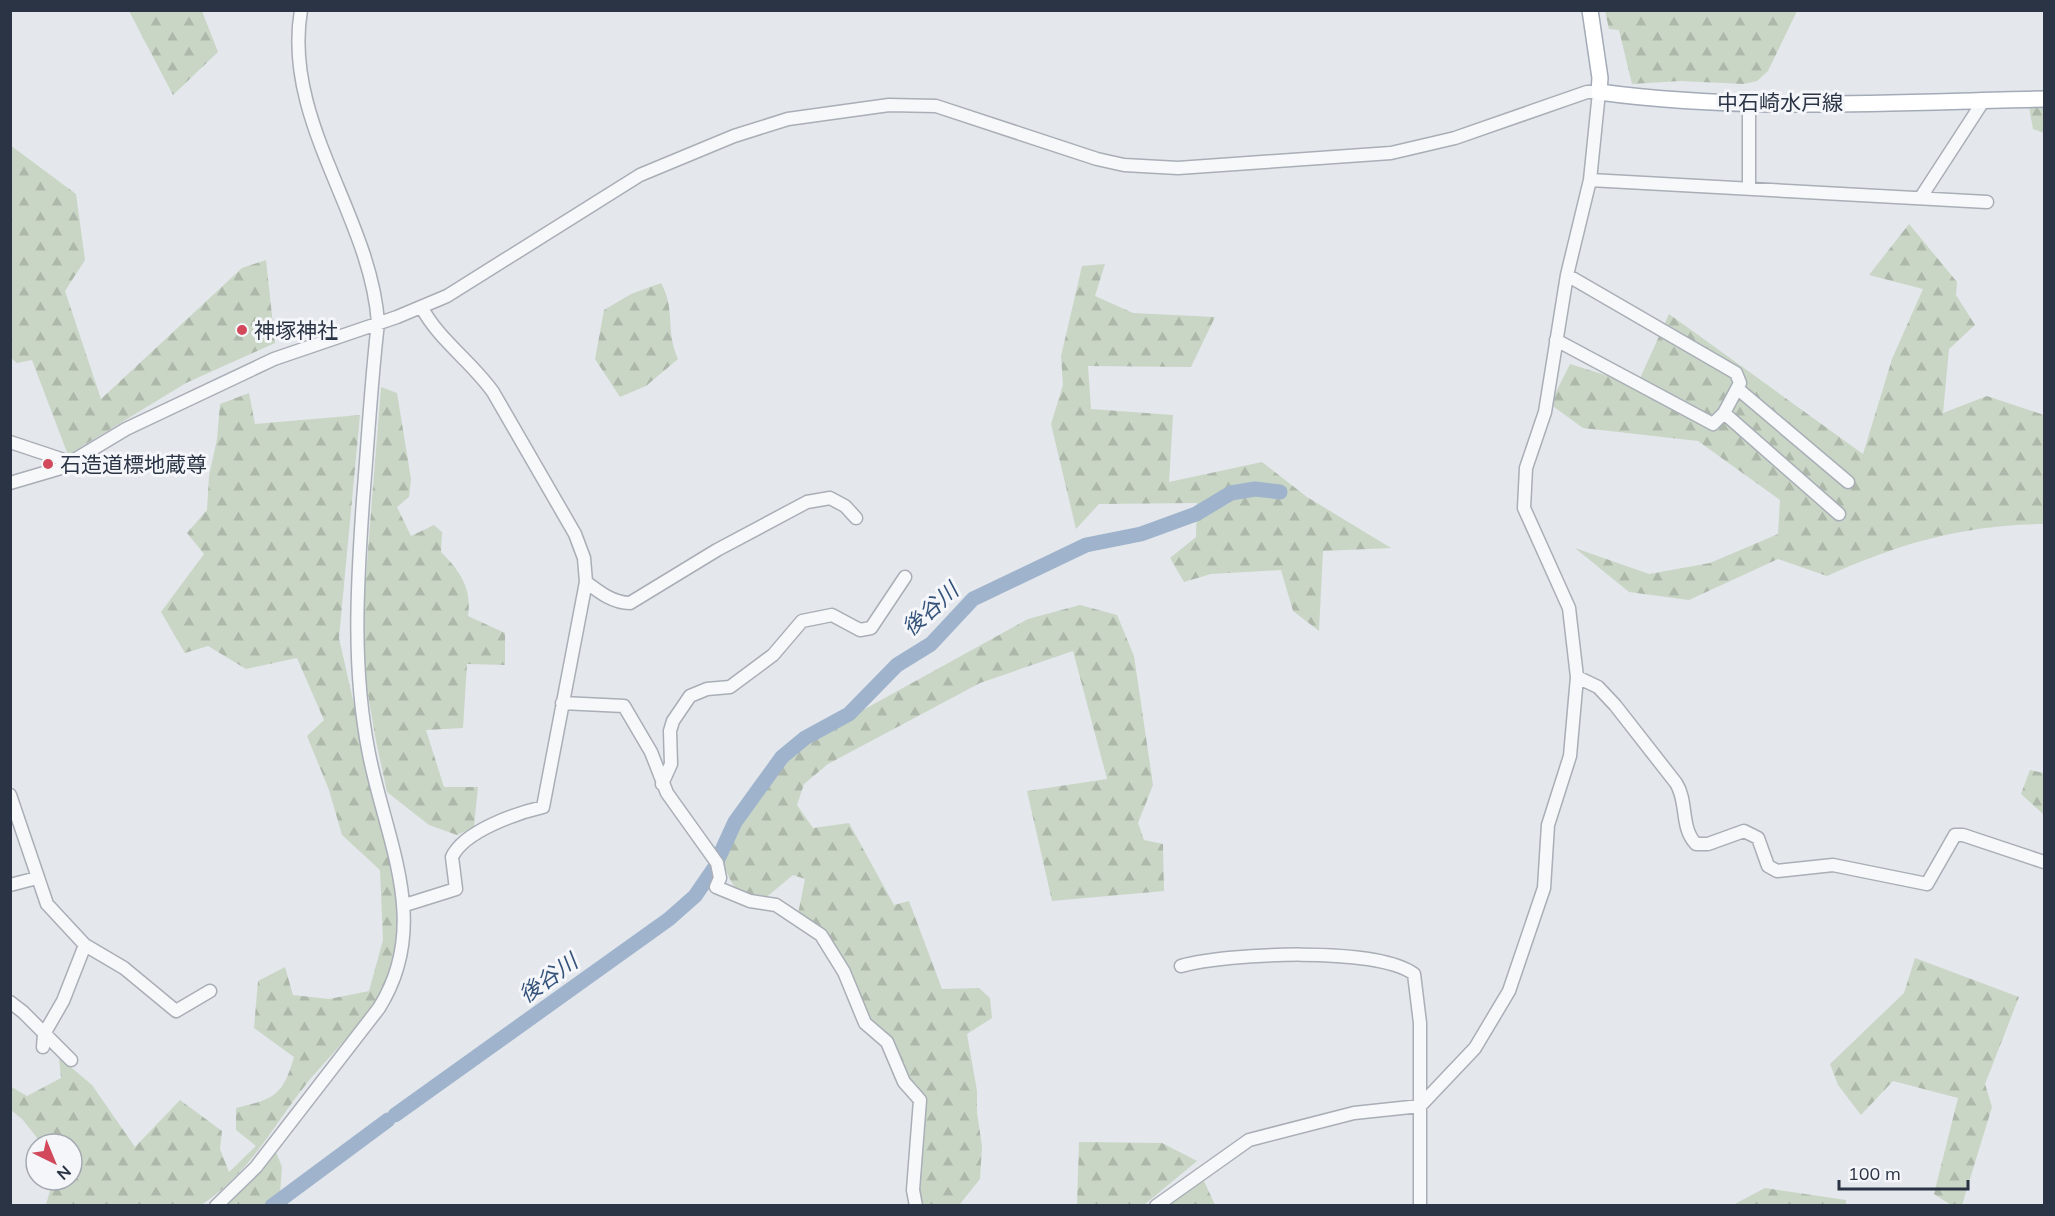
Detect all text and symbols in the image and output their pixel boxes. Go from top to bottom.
street label: 中石崎水戸線 [1717,89,1843,115]
place label: 神塚神社 [254,317,338,343]
marker: 神塚神社 [235,323,249,337]
place label: 石造道標地蔵尊 [60,451,207,477]
marker: 石造道標地蔵尊 [41,457,55,471]
water label: 後谷川 [896,575,965,641]
water label: 後谷川 [513,946,585,1009]
north arrow [24,1132,84,1192]
scale bar [1839,1153,1968,1191]
text: N [53,1162,75,1184]
text: 100 m [1848,1162,1901,1185]

